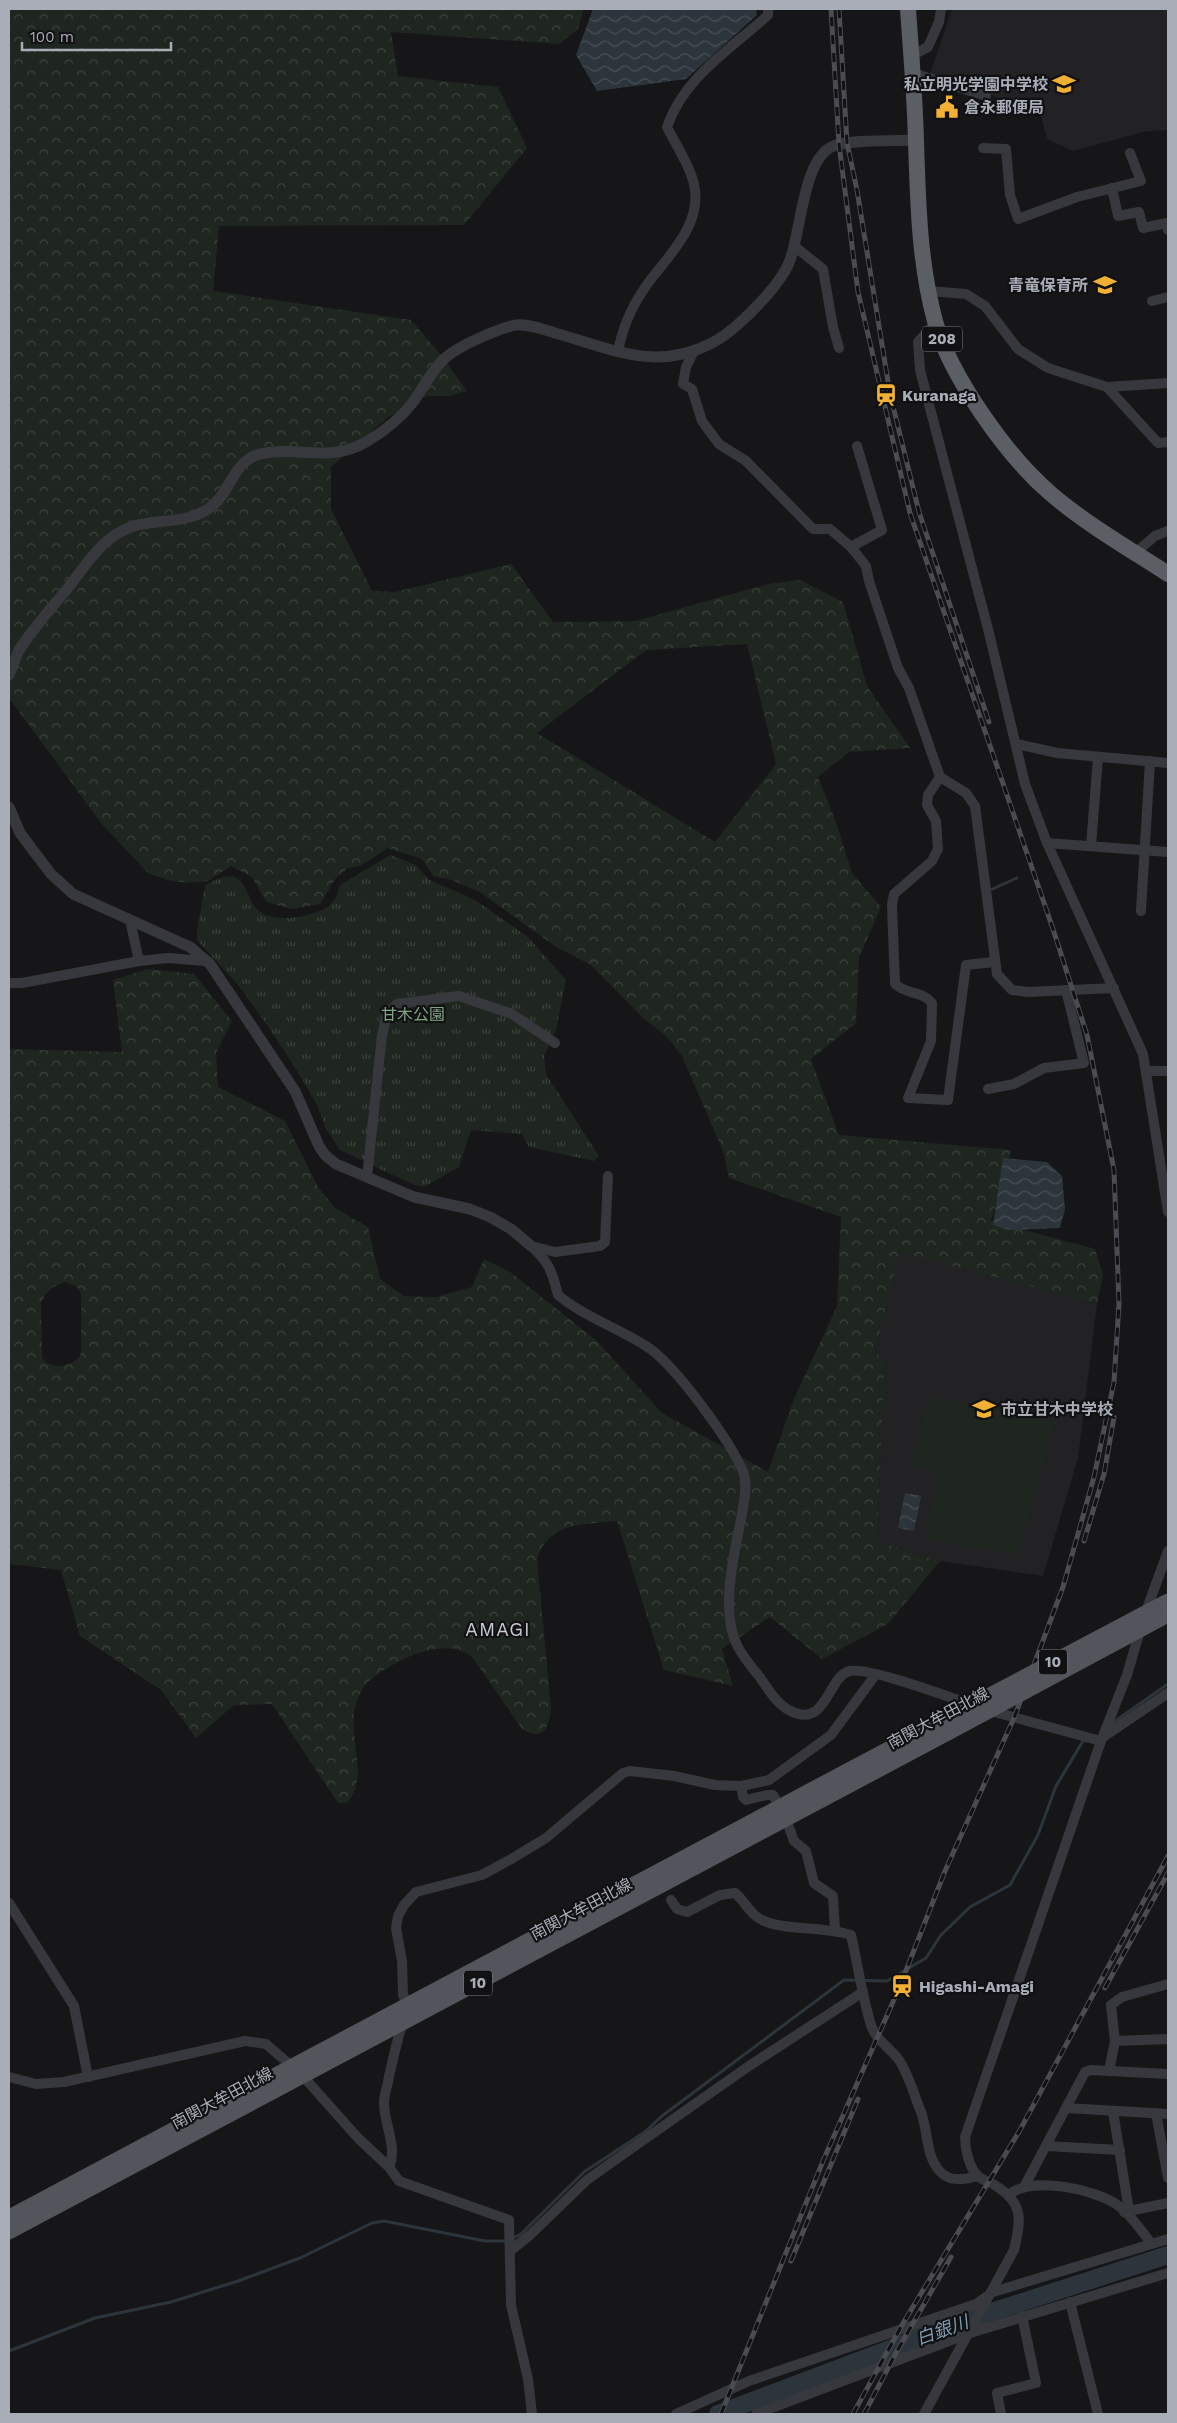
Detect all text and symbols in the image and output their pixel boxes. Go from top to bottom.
scale bar [22,20,171,52]
text: 100 m [30,28,74,46]
school or university icon: 私立明光学園中学校 [1051,71,1077,97]
place label: 私立明光学園中学校 [904,75,1048,94]
public building icon: 倉永郵便局 [934,94,960,120]
place label: 倉永郵便局 [964,98,1044,117]
school or university icon: 青竜保育所 [1092,272,1118,298]
place label: 青竜保育所 [1008,276,1088,295]
road number: 208 [922,326,962,352]
station icon: Kuranaga [873,382,899,408]
place label: Kuranaga [902,386,977,405]
park label: 甘木公園 [381,1005,445,1024]
school or university icon: 市立甘木中学校 [971,1396,997,1422]
place label: 市立甘木中学校 [1001,1400,1113,1419]
district label: AMAGI [465,1618,531,1641]
road number: 10 [1039,1650,1067,1674]
street label: 南関大牟田北線 [884,1683,992,1753]
street label: 南関大牟田北線 [527,1874,635,1944]
road number: 10 [464,1970,492,1996]
station icon: Higashi-Amagi [889,1973,915,1999]
place label: Higashi-Amagi [919,1977,1034,1996]
street label: 南関大牟田北線 [168,2063,276,2133]
water label: 白銀川 [913,2310,973,2349]

